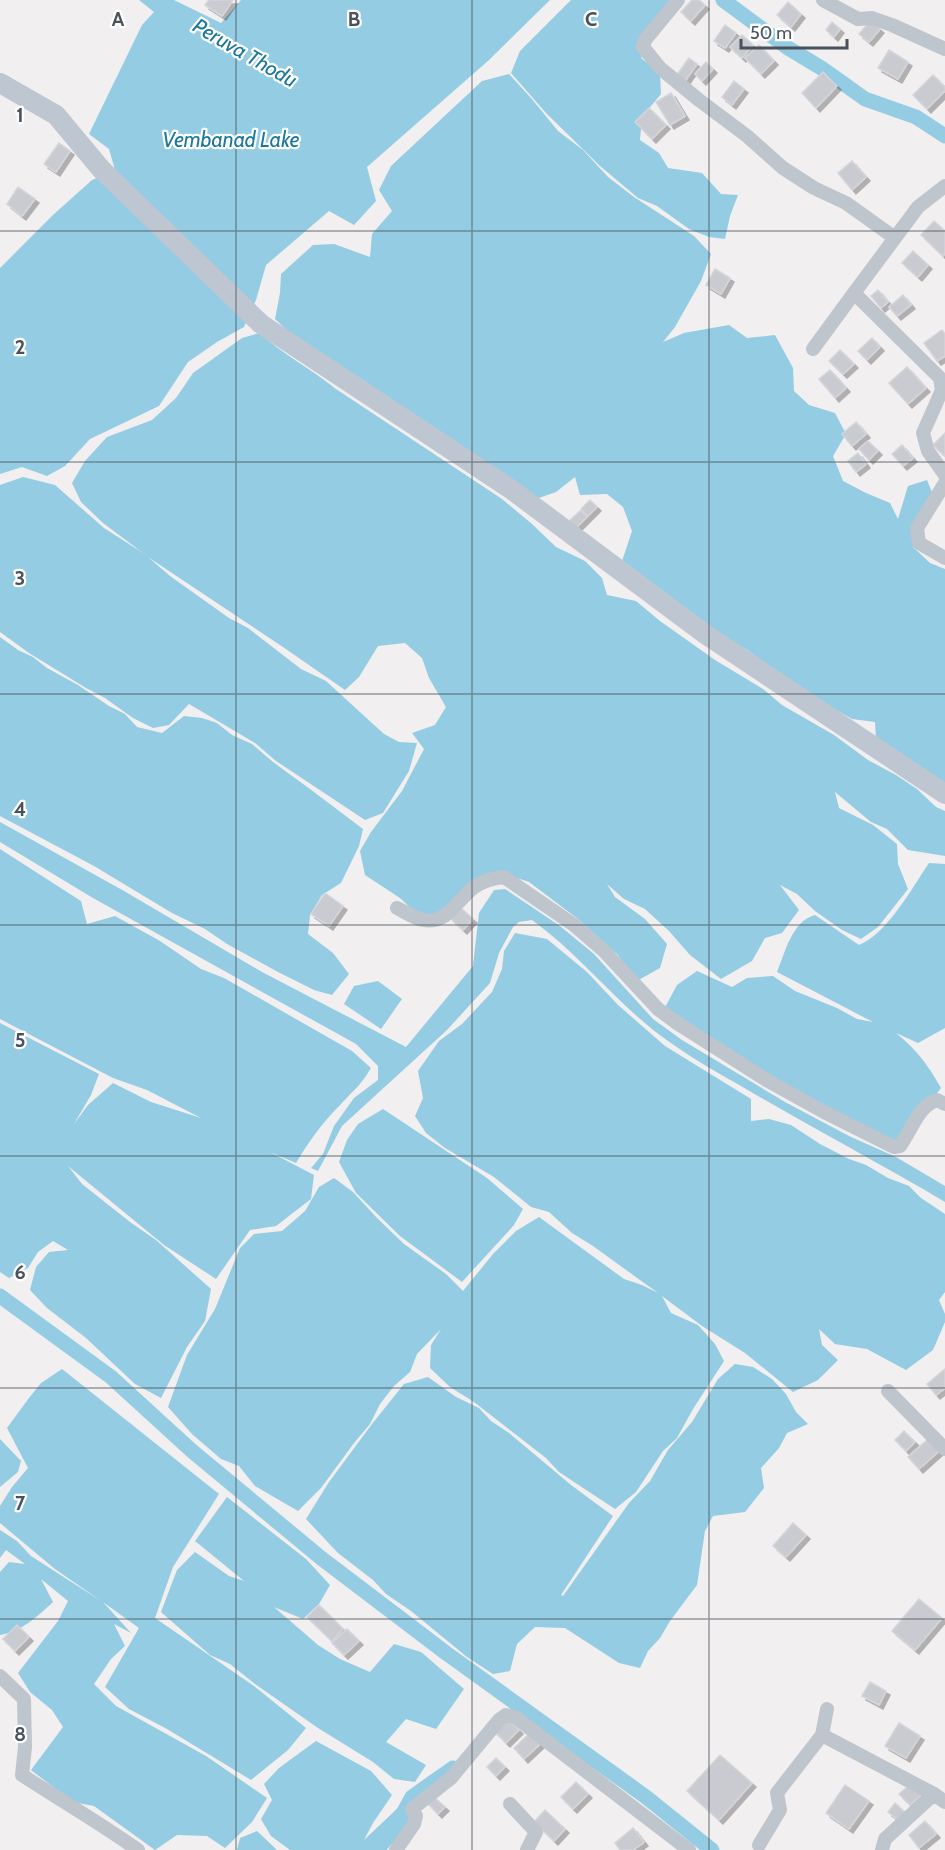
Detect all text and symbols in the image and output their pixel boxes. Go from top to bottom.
text: A [112,7,125,31]
text: B [348,7,360,31]
text: C [585,7,597,31]
scale bar [741,12,848,50]
water label: Peruva Thodu [189,13,302,92]
text: 50 m [750,22,792,44]
text: 1 [16,103,24,127]
water label: Vembanad Lake [163,127,300,152]
text: 2 [15,335,25,359]
text: 3 [15,566,25,590]
text: 4 [14,797,26,821]
text: 5 [15,1028,25,1052]
text: 6 [14,1260,26,1284]
text: 7 [15,1491,26,1515]
text: 8 [14,1722,26,1746]

